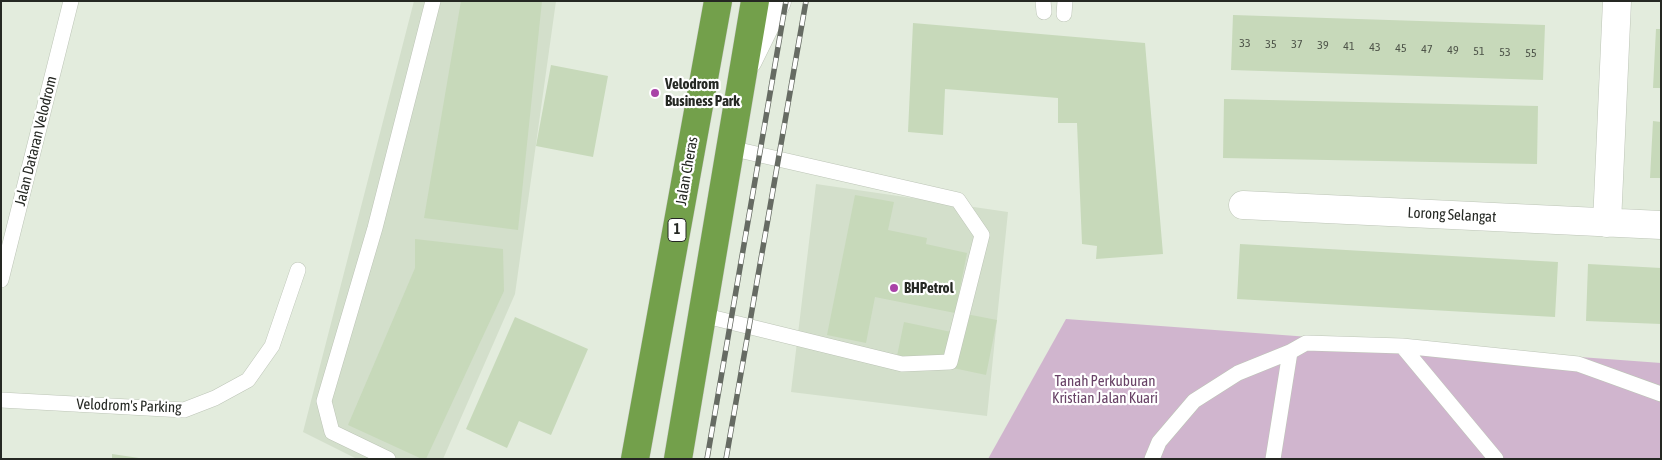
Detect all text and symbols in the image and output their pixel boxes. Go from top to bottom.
house number: 33 [1239,36,1251,50]
house number: 35 [1265,37,1277,51]
house number: 37 [1291,37,1303,51]
house number: 39 [1317,38,1329,52]
house number: 41 [1343,39,1355,53]
house number: 43 [1369,40,1381,54]
house number: 45 [1395,41,1407,55]
house number: 47 [1421,42,1433,56]
house number: 49 [1447,43,1459,57]
house number: 51 [1473,44,1485,58]
house number: 53 [1499,45,1511,59]
house number: 55 [1525,46,1537,60]
street label: Jalan Dataran Velodrom [11,74,61,208]
place label: Velodrom Business Park [665,75,740,110]
marker: Velodrom Business Park [649,87,661,99]
street label: Jalan Cheras [672,135,702,207]
street label: Lorong Selangat [1407,204,1497,226]
road number: 1 [668,218,686,242]
place label: BHPetrol [904,279,954,297]
marker: BHPetrol [888,282,900,294]
park label: Tanah Perkuburan Kristian Jalan Kuari [1052,372,1158,407]
street label: Velodrom's Parking [76,395,182,417]

